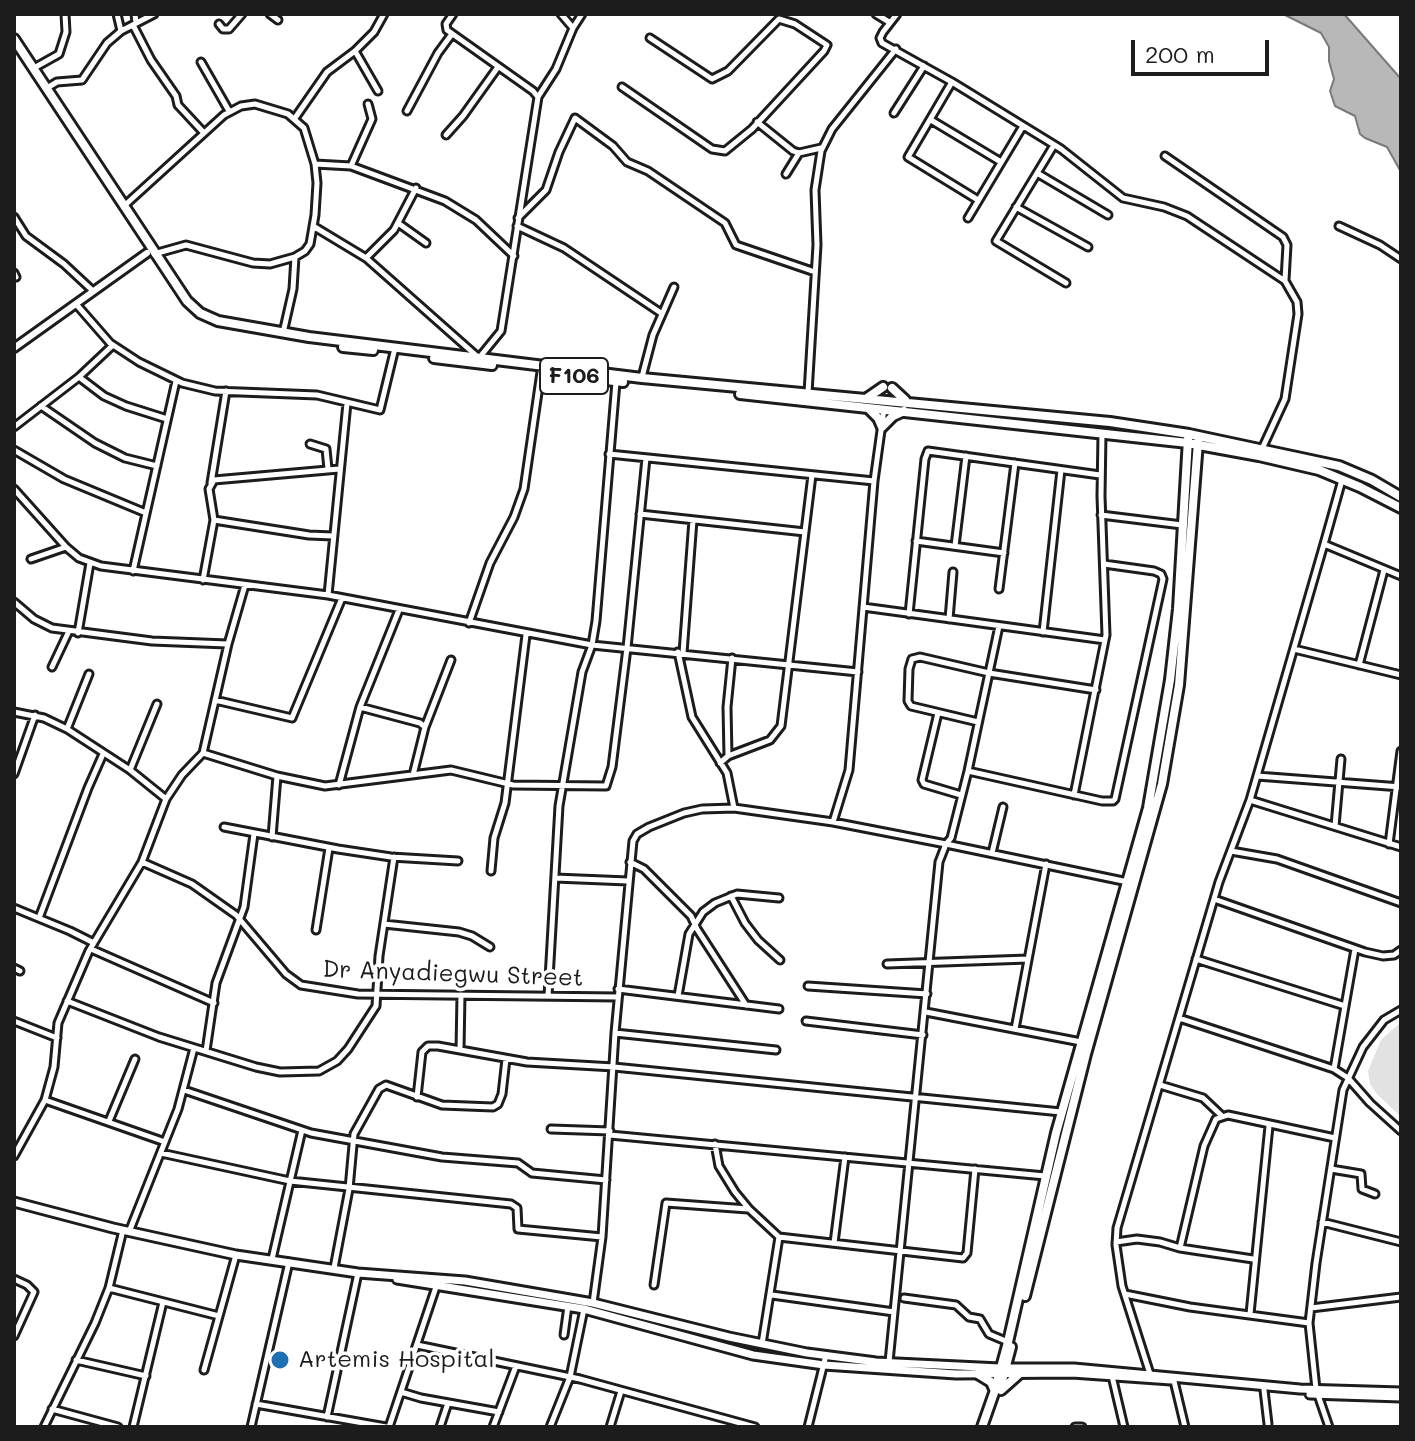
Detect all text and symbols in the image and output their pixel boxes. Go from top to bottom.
scale bar [1135,24,1273,74]
text: 200 m [1145,38,1215,69]
road number: F106 [540,358,608,394]
street label: Dr Anyadiegwu Street [322,955,584,993]
place label: Artemis Hospital [298,1346,495,1374]
marker: Artemis Hospital [269,1349,291,1371]

